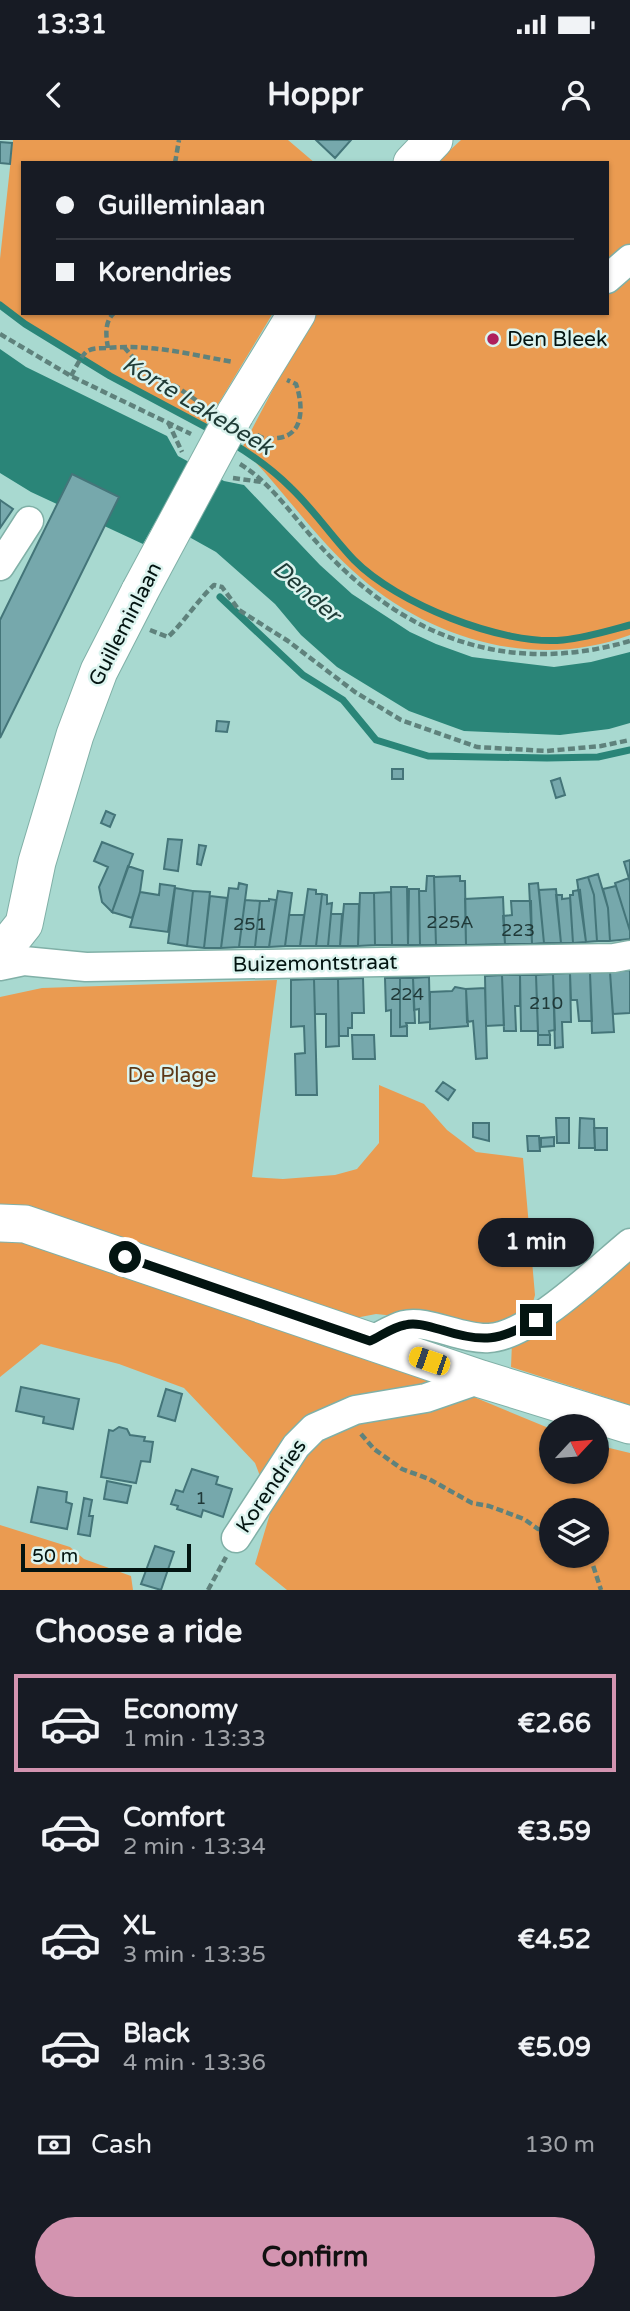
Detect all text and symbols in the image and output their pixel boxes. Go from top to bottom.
text: 13:31 [35,9,107,40]
icon: back [35,76,73,114]
text: Hoppr [267,76,363,114]
icon: person [557,76,595,114]
text: Guilleminlaan [98,190,265,221]
text: Korendries [98,257,231,288]
place label: Den Bleek [507,327,607,352]
marker: Den Bleek [485,331,501,347]
water label: Korte Lakebeek [117,350,279,462]
water label: Dender [267,555,348,631]
street label: Guilleminlaan [84,558,167,690]
house number: 225A [426,911,474,933]
house number: 251 [233,913,267,935]
house number: 223 [501,919,535,941]
street label: Buizemontstraat [232,950,398,977]
house number: 224 [390,983,424,1005]
house number: 210 [529,992,563,1014]
park label: De Plage [128,1063,217,1088]
callout: 1 min [478,1218,594,1268]
text: 1 min [505,1228,567,1256]
route start [109,1241,141,1273]
route end [520,1304,552,1336]
car [406,1344,453,1378]
north arrow [539,1414,609,1484]
map controls [539,1414,609,1568]
street label: Korendries [231,1435,312,1538]
house number: 1 [195,1487,207,1509]
button: layers [539,1498,609,1568]
scale bar [21,1541,191,1573]
text: 50 m [32,1545,78,1567]
text: Choose a ride [35,1613,242,1651]
icon: car [39,1692,102,1755]
text: Economy [123,1694,238,1725]
text: €2.66 [518,1708,591,1739]
text: 1 min · 13:33 [123,1725,266,1753]
icon: car [39,1800,102,1863]
text: Comfort [123,1802,225,1833]
text: €3.59 [518,1816,591,1847]
text: 2 min · 13:34 [123,1833,266,1861]
icon: car [39,1908,102,1971]
text: XL [123,1910,155,1941]
text: €4.52 [518,1924,591,1955]
text: 3 min · 13:35 [123,1941,266,1969]
icon: car [39,2016,102,2079]
text: Black [123,2018,190,2049]
text: €5.09 [518,2032,591,2063]
text: 4 min · 13:36 [123,2049,266,2077]
icon: cash [35,2126,73,2164]
text: Cash [91,2129,152,2160]
text: 130 m [525,2131,595,2159]
button: Confirm [35,2217,595,2297]

